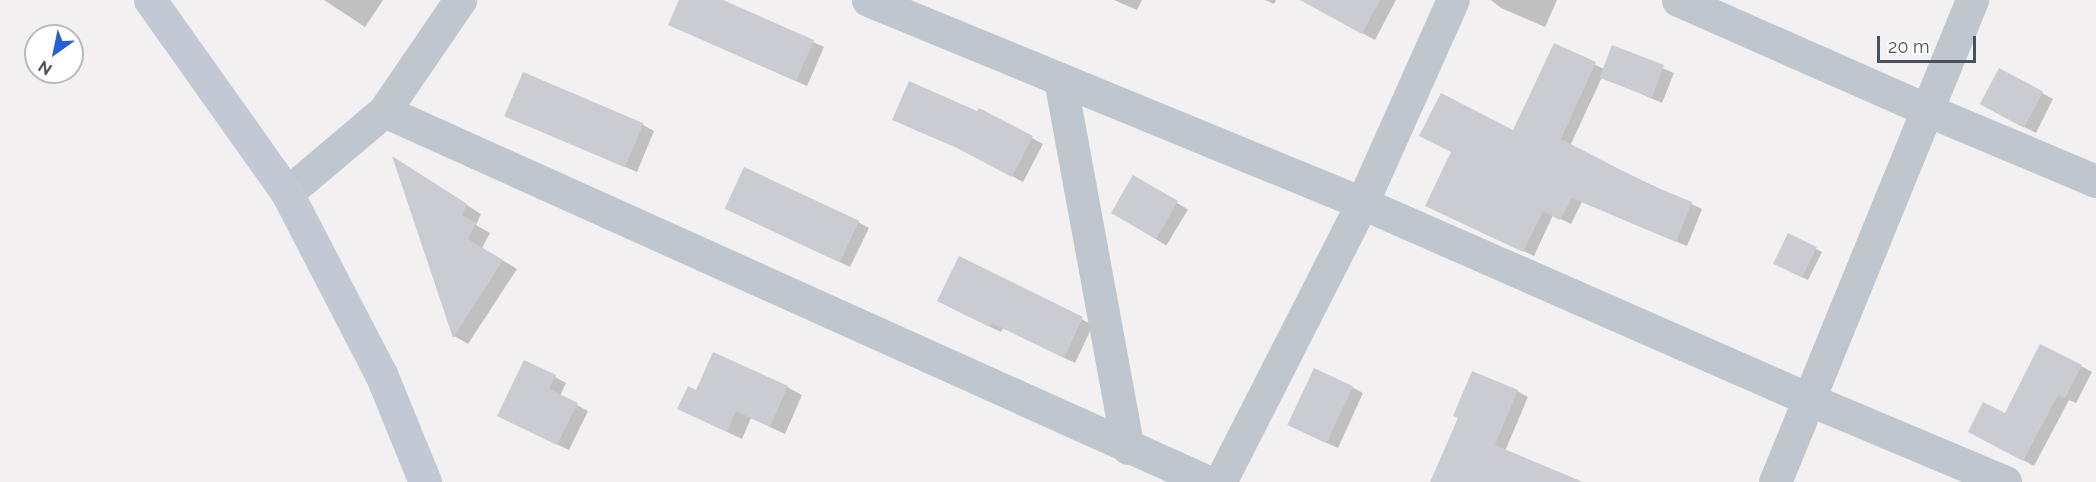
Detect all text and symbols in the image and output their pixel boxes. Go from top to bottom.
north arrow [24,24,84,84]
scale bar [1880,24,1979,62]
text: 20 m [1888,36,1930,57]
text: N [35,57,55,79]

